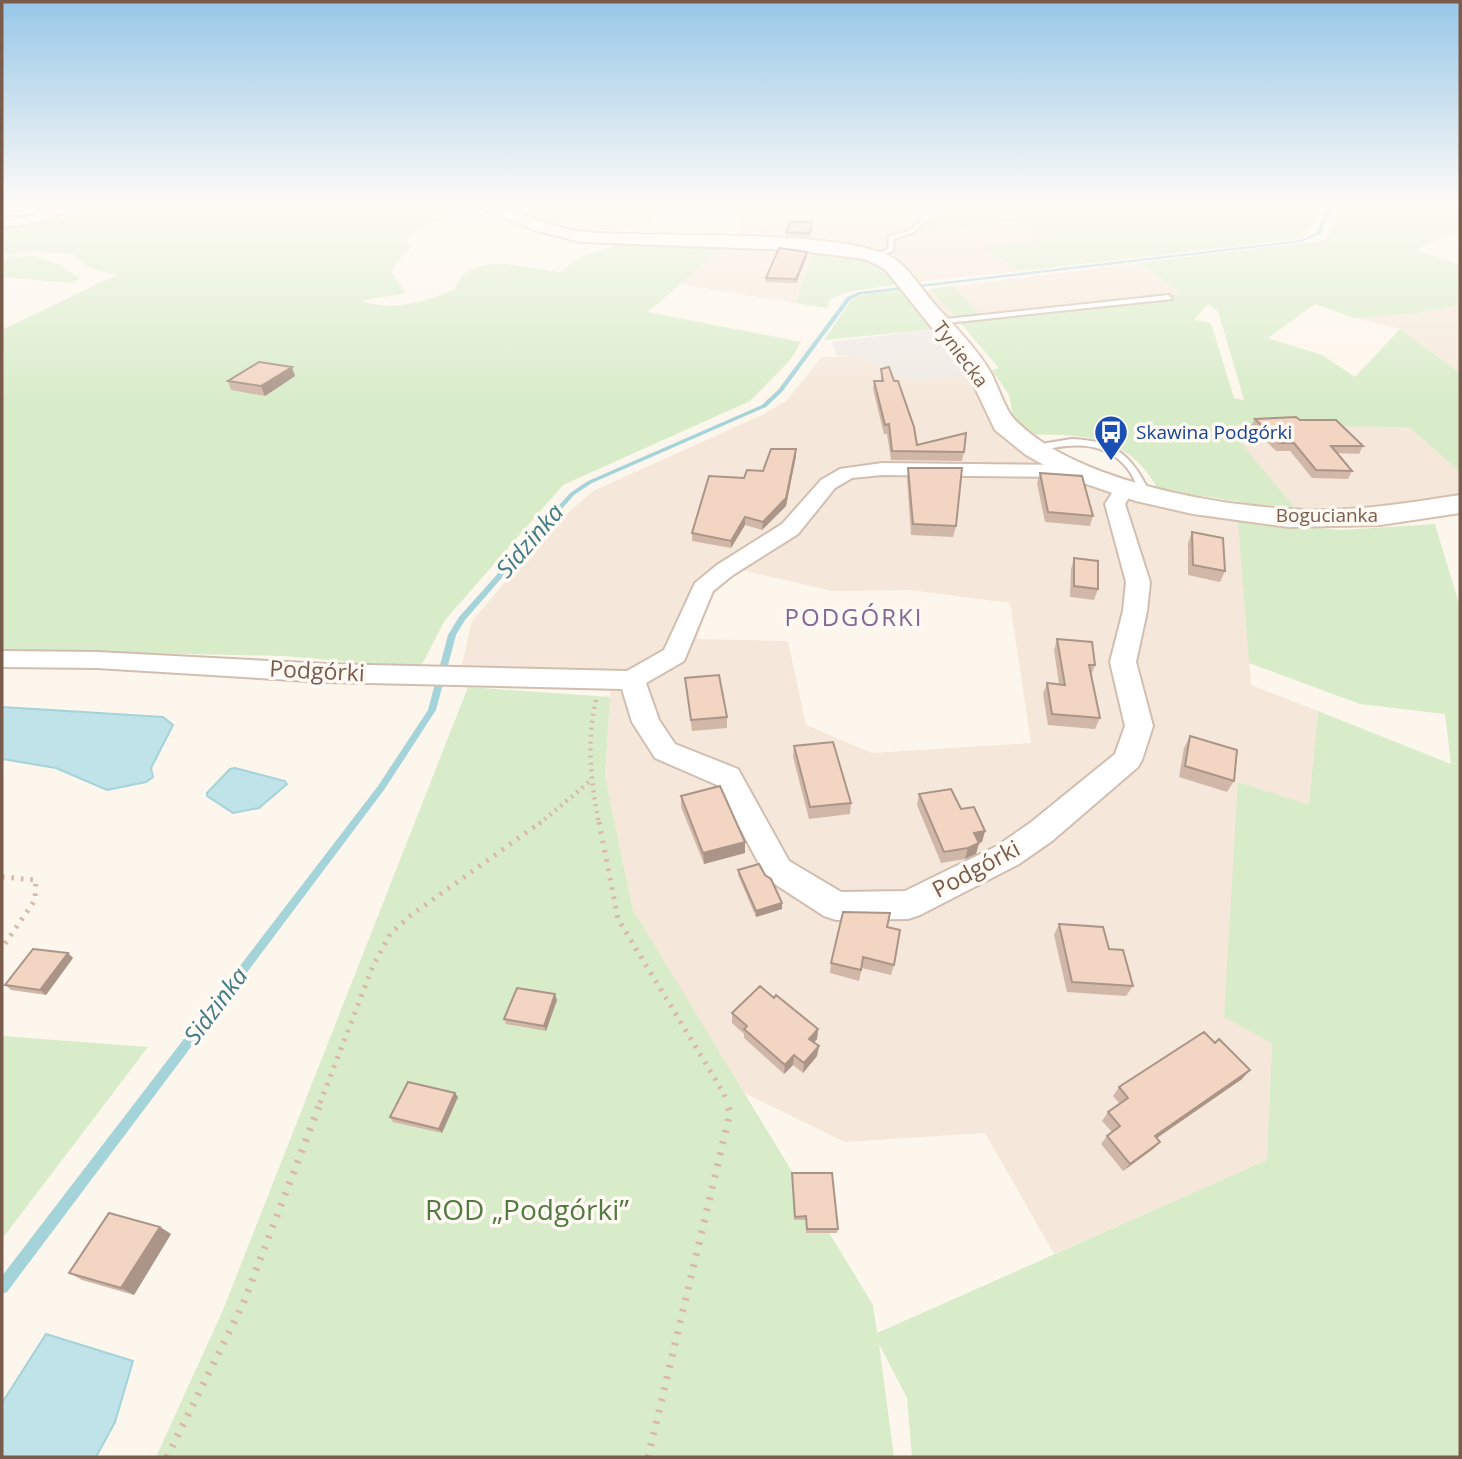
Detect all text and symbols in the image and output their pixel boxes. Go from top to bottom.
street label: Tyniecka [928,316,994,392]
bus stop icon: Skawina Podgórki [1092,413,1130,462]
place label: Skawina Podgórki [1136,419,1292,445]
water label: Sidzinka [488,496,570,584]
street label: Bogucianka [1276,502,1378,528]
district label: PODGÓRKI [785,600,923,633]
street label: Podgórki [269,652,366,688]
street label: Podgórki [926,832,1025,905]
water label: Sidzinka [175,960,255,1050]
park label: ROD „Podgórki” [425,1190,629,1228]

